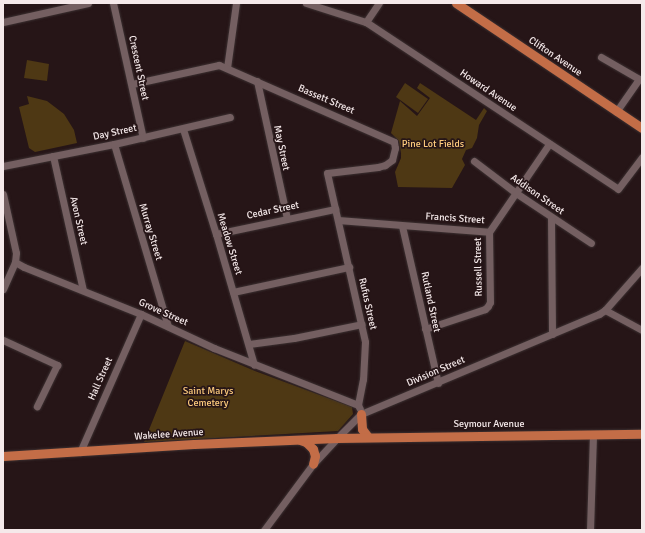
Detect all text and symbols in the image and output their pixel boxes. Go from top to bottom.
street label: Crescent Street [125,35,151,101]
street label: Clifton Avenue [526,35,584,79]
street label: Howard Avenue [457,67,519,115]
street label: Bassett Street [296,83,356,117]
street label: Day Street [92,123,138,143]
street label: May Street [270,124,292,172]
park label: Pine Lot Fields [402,139,464,151]
street label: Addison Street [508,172,566,218]
street label: Avon Street [67,196,89,246]
street label: Cedar Street [246,200,300,222]
street label: Murray Street [136,202,164,262]
street label: Francis Street [425,211,485,227]
street label: Meadow Street [214,212,244,276]
street label: Russell Street [472,237,486,297]
street label: Rutland Street [418,271,442,333]
street label: Rufus Street [355,277,379,331]
street label: Grove Street [136,297,190,329]
street label: Division Street [405,354,467,390]
street label: Hall Street [86,356,116,402]
park label: Saint Marys Cemetery [183,385,233,408]
street label: Seymour Avenue [454,419,524,431]
street label: Wakelee Avenue [134,427,204,443]

